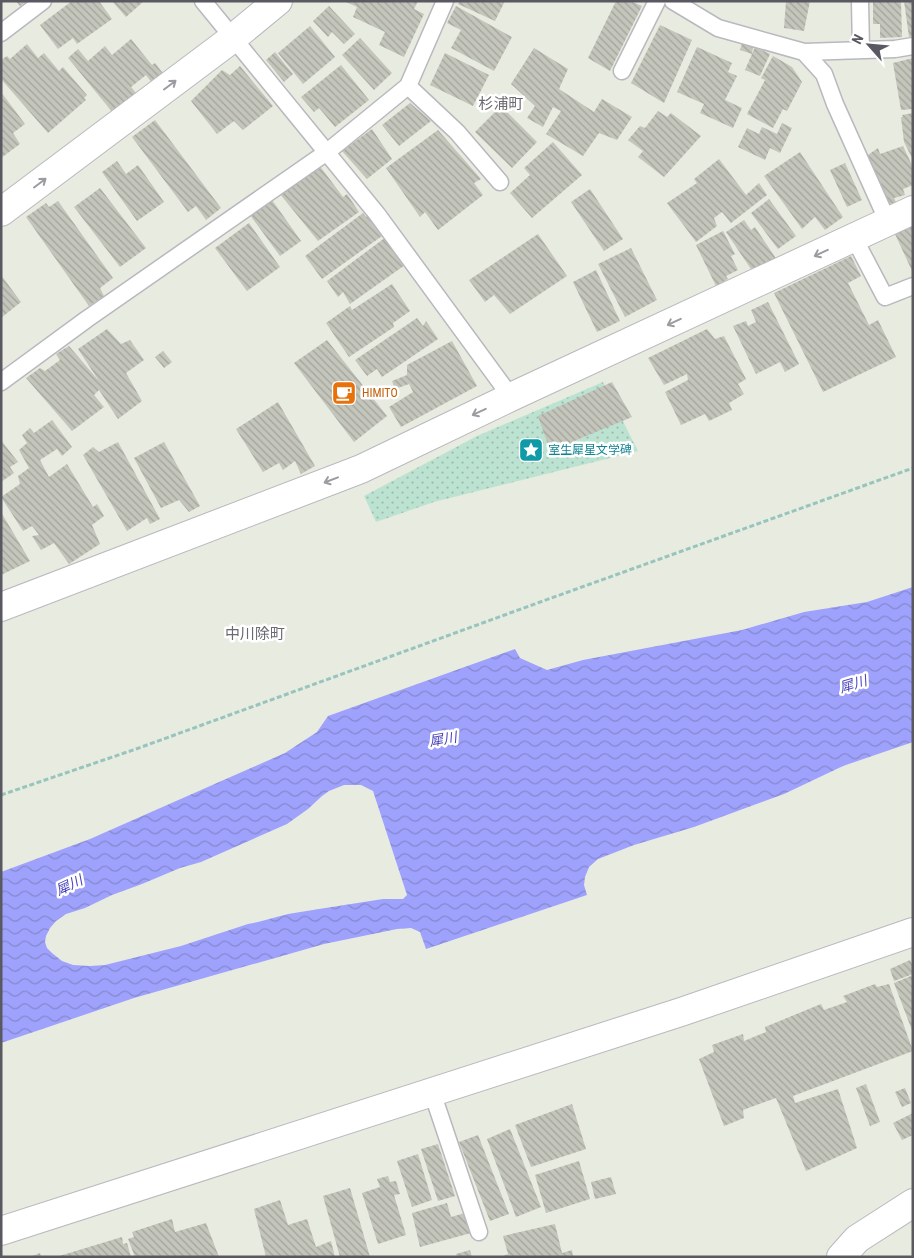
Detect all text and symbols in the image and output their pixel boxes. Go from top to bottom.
north arrow [844,20,894,70]
text: N [848,32,866,47]
one-way arrow [163,80,177,90]
district label: 杉浦町 [478,95,524,113]
one-way arrow [33,177,46,188]
one-way arrow [814,249,829,258]
one-way arrow [666,317,681,327]
cafe icon: HIMITO [331,380,357,406]
place label: HIMITO [362,386,398,400]
one-way arrow [472,408,487,418]
place icon: 室生犀星文学碑 [518,437,544,463]
place label: 室生犀星文学碑 [548,443,632,457]
one-way arrow [324,476,339,485]
district label: 中川除町 [225,625,285,643]
water label: 犀川 [837,672,871,696]
water label: 犀川 [428,728,460,749]
water label: 犀川 [53,871,87,898]

